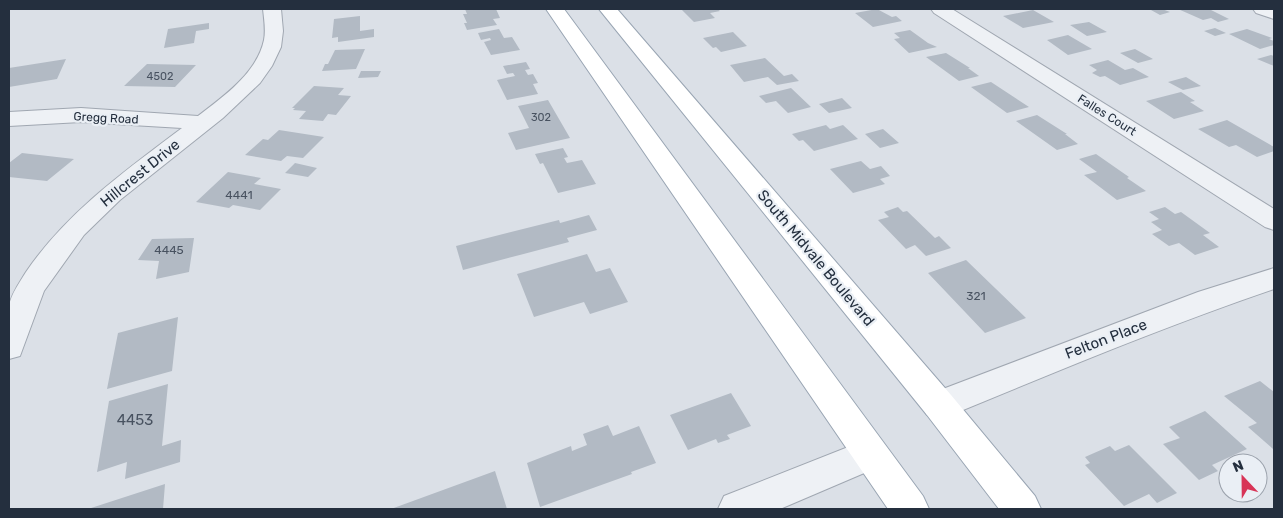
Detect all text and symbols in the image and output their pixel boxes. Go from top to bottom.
house number: 4502 [147,70,173,83]
street label: Falles Court [1075,92,1139,139]
street label: Gregg Road [73,109,139,127]
house number: 302 [531,111,551,124]
street label: Hillcrest Drive [97,135,183,211]
street label: South Midvale Boulevard [754,186,878,330]
house number: 4441 [225,188,253,202]
house number: 4445 [154,243,184,257]
house number: 321 [966,289,986,303]
street label: Felton Place [1063,315,1149,363]
house number: 4453 [117,411,153,429]
north arrow [1218,453,1268,503]
text: N [1230,457,1246,476]

